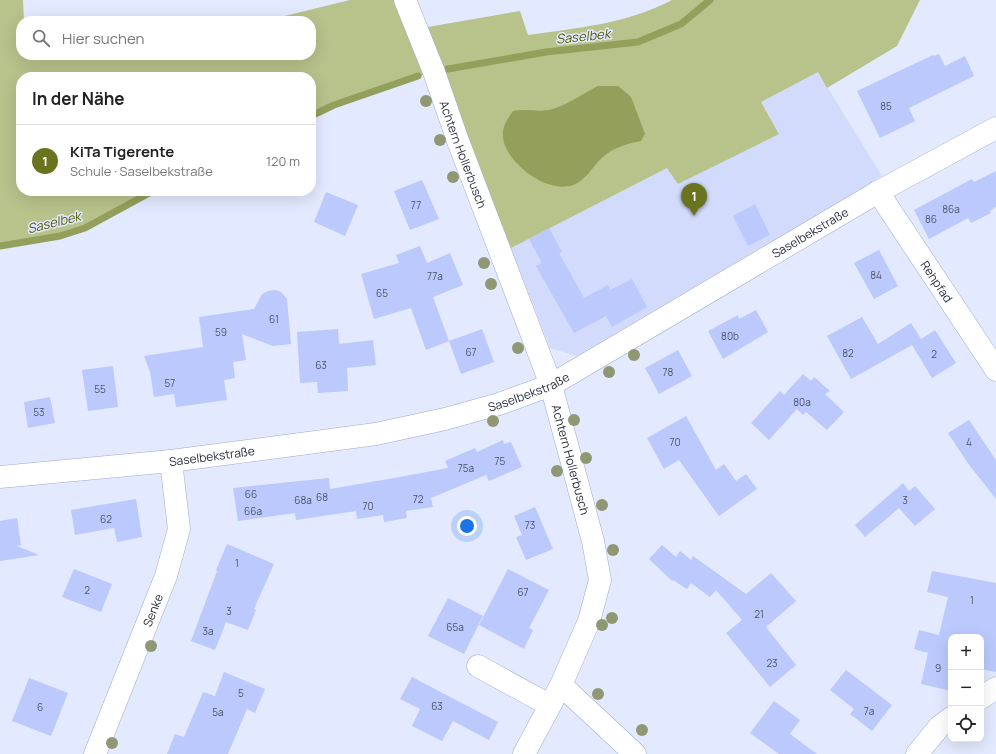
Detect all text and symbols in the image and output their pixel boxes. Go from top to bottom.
search box [16,16,316,60]
water label: Saselbek [555,24,614,48]
icon: search [30,27,52,49]
text: Hier suchen [62,28,144,49]
text: In der Nähe [32,87,125,110]
street label: Achtern Hollerbusch [436,98,491,210]
house number: 85 [880,99,892,113]
text: KiTa Tigerente [70,141,174,162]
text: 1 [42,152,48,170]
text: 120 m [266,152,300,170]
text: Schule · Saselbekstraße [70,162,213,180]
pin: 1 [681,183,707,216]
house number: 77 [411,198,421,212]
house number: 86a [942,202,960,216]
street label: Saselbekstraße [768,203,851,262]
water label: Saselbek [25,206,85,237]
house number: 86 [925,212,937,226]
street label: Rehpfad [917,257,957,305]
house number: 84 [870,268,882,282]
house number: 77a [427,269,443,283]
house number: 65 [376,286,388,300]
house number: 61 [269,312,279,326]
house number: 59 [215,325,227,339]
house number: 80b [721,329,739,343]
house number: 67 [465,345,477,359]
house number: 82 [842,346,854,360]
house number: 2 [931,347,937,361]
house number: 63 [315,358,327,372]
house number: 78 [663,365,674,379]
street label: Saselbekstraße [486,368,572,415]
house number: 57 [165,376,175,390]
house number: 55 [94,382,106,396]
house number: 80a [793,395,811,409]
street label: Achtern Hollerbusch [548,403,594,517]
house number: 53 [33,405,45,419]
house number: 70 [669,435,681,449]
house number: 4 [966,435,972,449]
street label: Saselbekstraße [168,442,256,470]
house number: 75 [495,454,506,468]
house number: 75a [458,461,474,475]
house number: 66 [245,487,257,501]
house number: 68 [316,490,328,504]
house number: 72 [413,492,424,506]
house number: 68a [294,493,312,507]
house number: 3 [902,493,908,507]
house number: 70 [362,499,374,513]
house number: 66a [244,504,262,518]
house number: 62 [100,512,112,526]
your location [457,516,477,536]
house number: 73 [525,518,535,532]
house number: 1 [235,556,239,570]
house number: 2 [84,583,90,597]
house number: 67 [517,585,529,599]
street label: Senke [138,591,167,629]
house number: 1 [970,593,974,607]
house number: 3 [226,604,232,618]
house number: 21 [754,607,764,621]
house number: 65a [446,620,464,634]
house number: 3a [202,624,214,638]
map controls [948,634,984,742]
button: + [948,634,984,670]
house number: 23 [766,656,778,670]
house number: 9 [935,661,941,675]
button: − [948,670,984,706]
house number: 5 [238,686,244,700]
house number: 63 [431,699,443,713]
house number: 6 [37,700,43,714]
house number: 7a [864,704,874,718]
house number: 5a [212,705,224,719]
button: locate [948,706,984,742]

